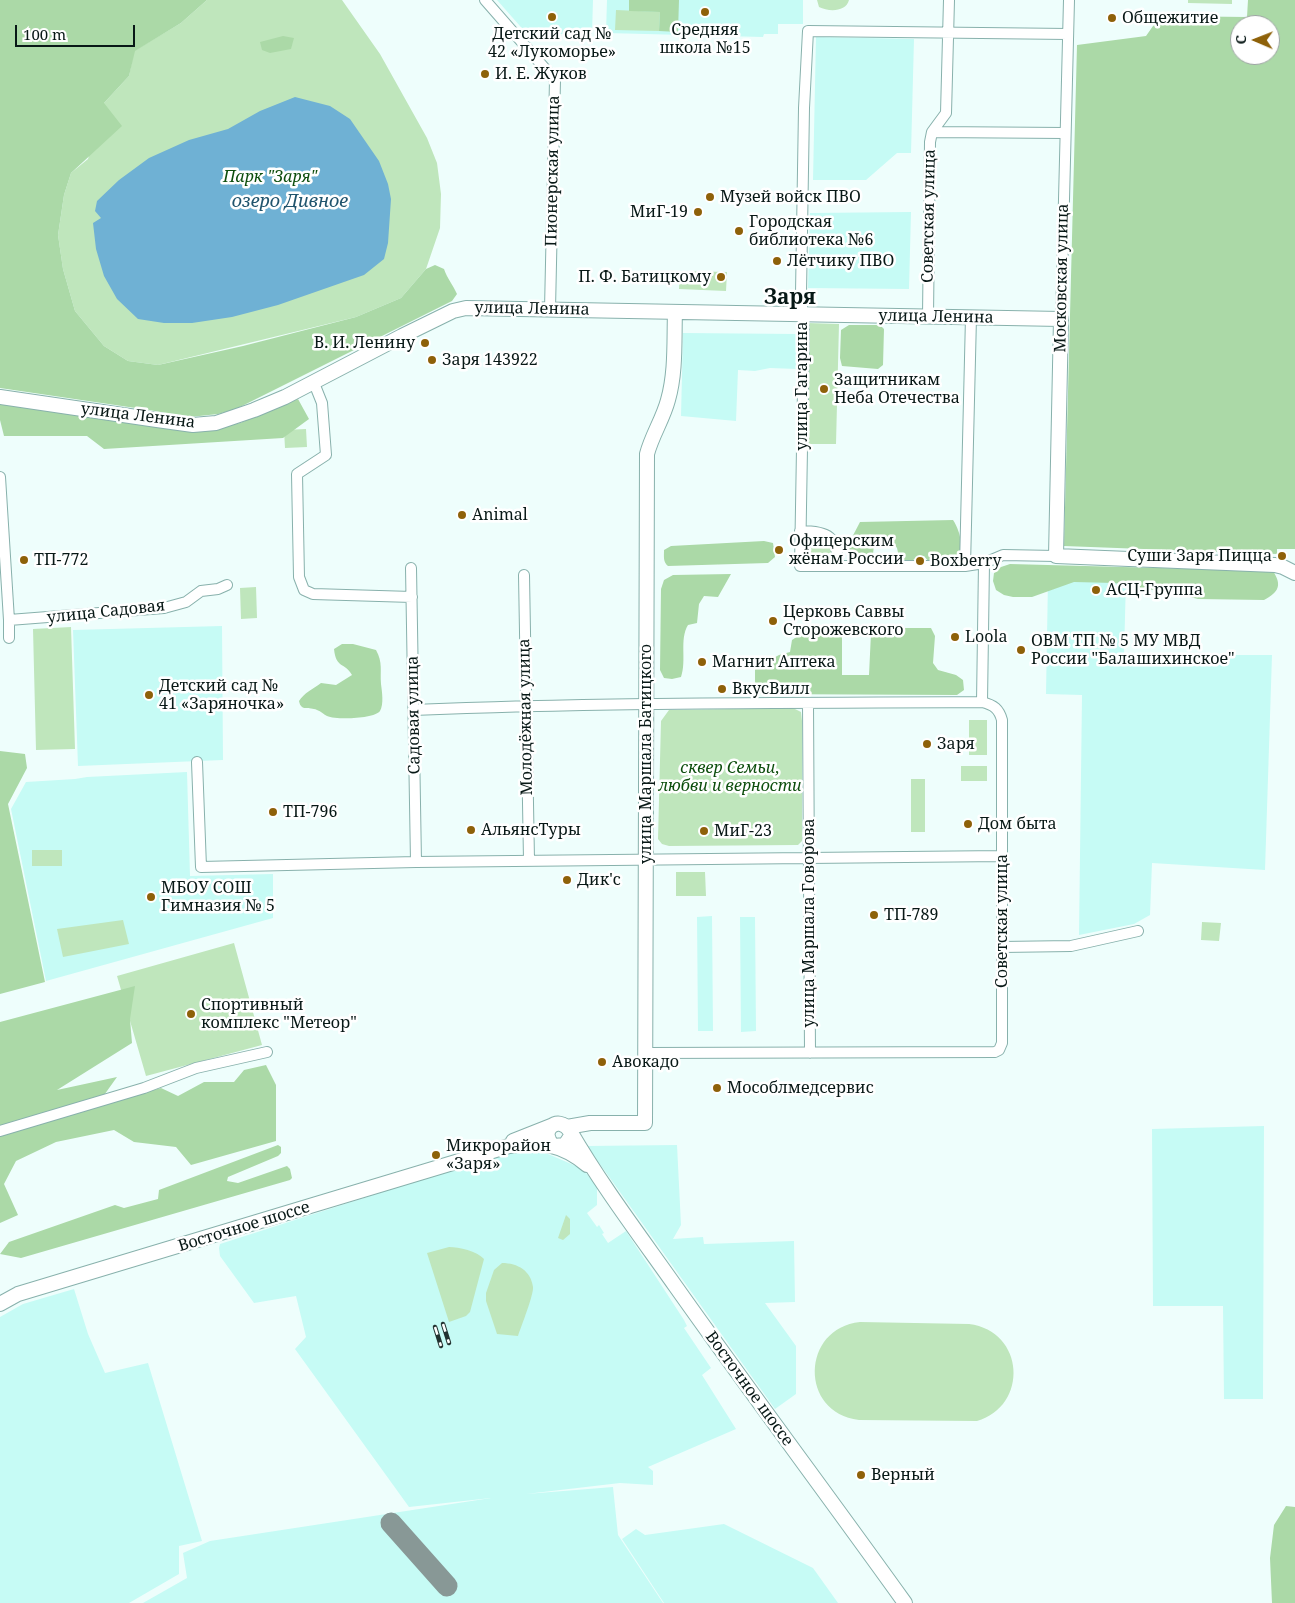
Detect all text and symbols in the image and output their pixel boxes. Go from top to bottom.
marker: Средняя школа №15 [699,6,711,18]
place label: Общежитие [1122,8,1218,28]
marker: Детский сад № 42 «Лукоморье» [546,11,558,23]
marker: Общежитие [1106,12,1118,24]
scale bar [18,15,138,47]
north arrow [1230,15,1280,65]
place label: Средняя школа №15 [659,20,751,58]
text: 100 m [23,24,66,44]
place label: Детский сад № 42 «Лукоморье» [488,24,616,62]
text: С [1231,35,1250,45]
place label: И. Е. Жуков [495,64,587,84]
marker: И. Е. Жуков [479,68,491,80]
street label: Пионерская улица [542,95,564,247]
street label: Советская улица [918,149,940,283]
park label: Парк "Заря" [223,167,317,187]
place label: Музей войск ПВО [720,187,861,207]
water label: озеро Дивное [232,191,348,213]
marker: Музей войск ПВО [704,191,716,203]
place label: МиГ-19 [630,202,688,222]
street label: Московская улица [1051,203,1073,353]
marker: МиГ-19 [692,206,704,218]
place label: Городская библиотека №6 [749,212,873,250]
marker: Городская библиотека №6 [733,225,745,237]
place label: Лётчику ПВО [787,251,894,271]
marker: Лётчику ПВО [771,255,783,267]
place label: П. Ф. Батицкому [578,267,711,287]
marker: П. Ф. Батицкому [715,271,727,283]
district label: Заря [764,285,816,311]
street label: улица Ленина [474,298,590,320]
street label: улица Ленина [878,306,994,328]
street label: улица Гагарина [792,321,812,451]
place label: В. И. Ленину [314,333,415,353]
marker: В. И. Ленину [419,337,431,349]
place label: Заря 143922 [442,350,538,370]
marker: Заря 143922 [426,354,438,366]
place label: Защитникам Неба Отечества [834,370,960,408]
marker: Защитникам Неба Отечества [818,383,830,395]
street label: улица Ленина [80,399,196,433]
place label: Animal [472,505,528,525]
marker: Animal [456,509,468,521]
place label: Офицерским жёнам России [789,531,904,569]
marker: Офицерским жёнам России [773,544,785,556]
place label: Суши Заря Пицца [1127,546,1272,566]
place label: ТП-772 [34,550,88,570]
marker: Суши Заря Пицца [1276,550,1288,562]
place label: Boxberry [930,551,1001,571]
marker: ТП-772 [18,554,30,566]
marker: Boxberry [914,555,926,567]
place label: АСЦ-Группа [1106,580,1203,600]
marker: АСЦ-Группа [1090,584,1102,596]
street label: улица Садовая [46,596,166,628]
place label: Церковь Саввы Сторожевского [783,602,904,640]
marker: Церковь Саввы Сторожевского [767,615,779,627]
place label: Loola [965,627,1007,647]
marker: Loola [949,631,961,643]
place label: ОВМ ТП № 5 МУ МВД России "Балашихинское" [1031,631,1234,669]
street label: Молодёжная улица [515,638,537,796]
street label: улица Маршала Батицкого [636,644,656,864]
marker: ОВМ ТП № 5 МУ МВД России "Балашихинское" [1015,644,1027,656]
place label: Магнит Аптека [712,652,836,672]
street label: Садовая улица [403,655,425,775]
marker: Магнит Аптека [696,656,708,668]
place label: Детский сад № 41 «Заряночка» [159,676,284,714]
place label: ВкусВилл [732,679,810,699]
marker: ВкусВилл [716,683,728,695]
marker: Детский сад № 41 «Заряночка» [143,689,155,701]
place label: Заря [937,734,975,754]
marker: Заря [921,738,933,750]
park label: сквер Семьи, любви и верности [659,758,801,796]
place label: ТП-796 [283,802,337,822]
marker: ТП-796 [267,806,279,818]
place label: Дом быта [978,814,1057,834]
street label: улица Маршала Говорова [799,818,819,1028]
marker: Дом быта [962,818,974,830]
place label: АльянсТуры [481,820,581,840]
place label: МиГ-23 [714,821,772,841]
marker: АльянсТуры [465,824,477,836]
marker: МиГ-23 [698,825,710,837]
street label: Советская улица [992,854,1012,988]
place label: Дик'с [577,870,621,890]
marker: Дик'с [561,874,573,886]
place label: МБОУ СОШ Гимназия № 5 [161,878,275,916]
marker: МБОУ СОШ Гимназия № 5 [145,891,157,903]
place label: ТП-789 [884,905,938,925]
marker: ТП-789 [868,909,880,921]
place label: Спортивный комплекс "Метеор" [201,995,357,1033]
marker: Спортивный комплекс "Метеор" [185,1008,197,1020]
place label: Авокадо [612,1052,679,1072]
marker: Авокадо [596,1056,608,1068]
place label: Мособлмедсервис [727,1078,874,1098]
marker: Мособлмедсервис [711,1082,723,1094]
place label: Микрорайон «Заря» [446,1136,551,1174]
marker: Микрорайон «Заря» [430,1149,442,1161]
street label: Восточное шоссе [176,1198,312,1256]
street label: Восточное шоссе [701,1328,797,1450]
place label: Верный [871,1465,935,1485]
marker: Верный [855,1469,867,1481]

